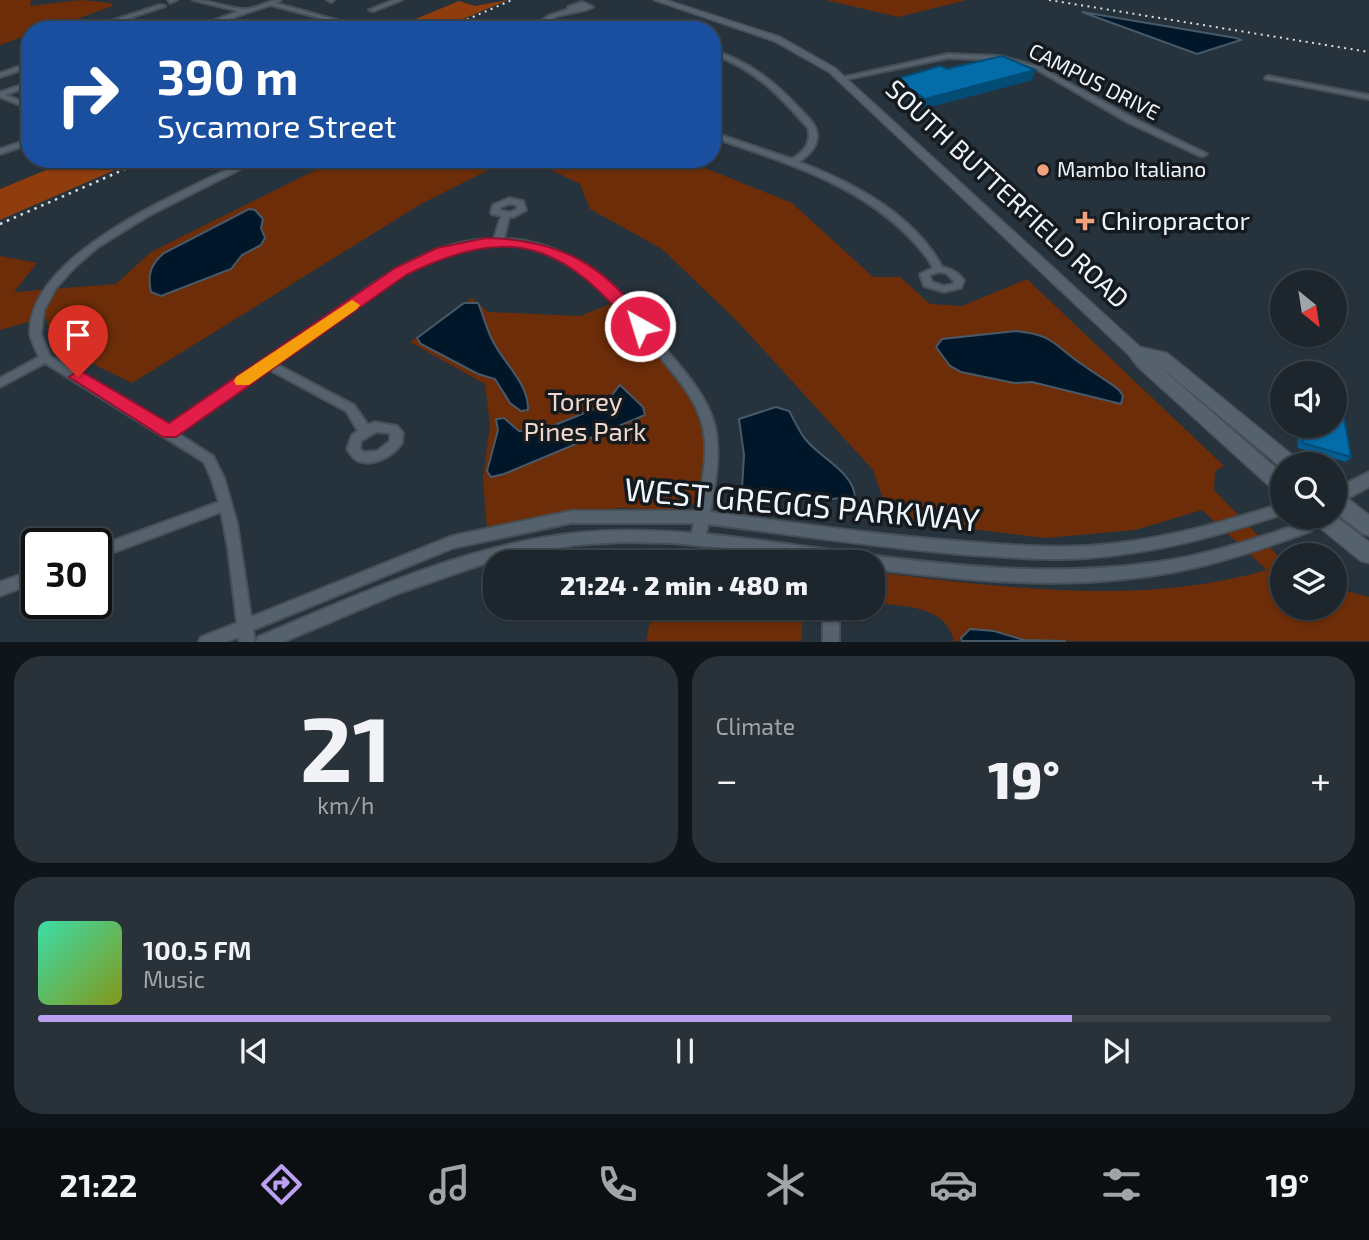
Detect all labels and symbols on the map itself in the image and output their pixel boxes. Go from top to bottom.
street label: CAMPUS DRIVE [1025,37,1164,124]
street label: SOUTH BUTTERFIELD ROAD [880,72,1136,313]
place label: Mambo Italiano [1057,156,1206,181]
marker: Mambo Italiano [1035,162,1051,178]
place label: Chiropractor [1101,204,1250,235]
marker: Chiropractor [1075,211,1095,231]
north arrow [1270,270,1348,346]
position arrow [603,289,677,363]
pin [48,305,108,377]
park label: Torrey Pines Park [523,385,647,446]
street label: WEST GREGGS PARKWAY [623,469,981,537]
speed limit sign: 30 [21,528,112,619]

